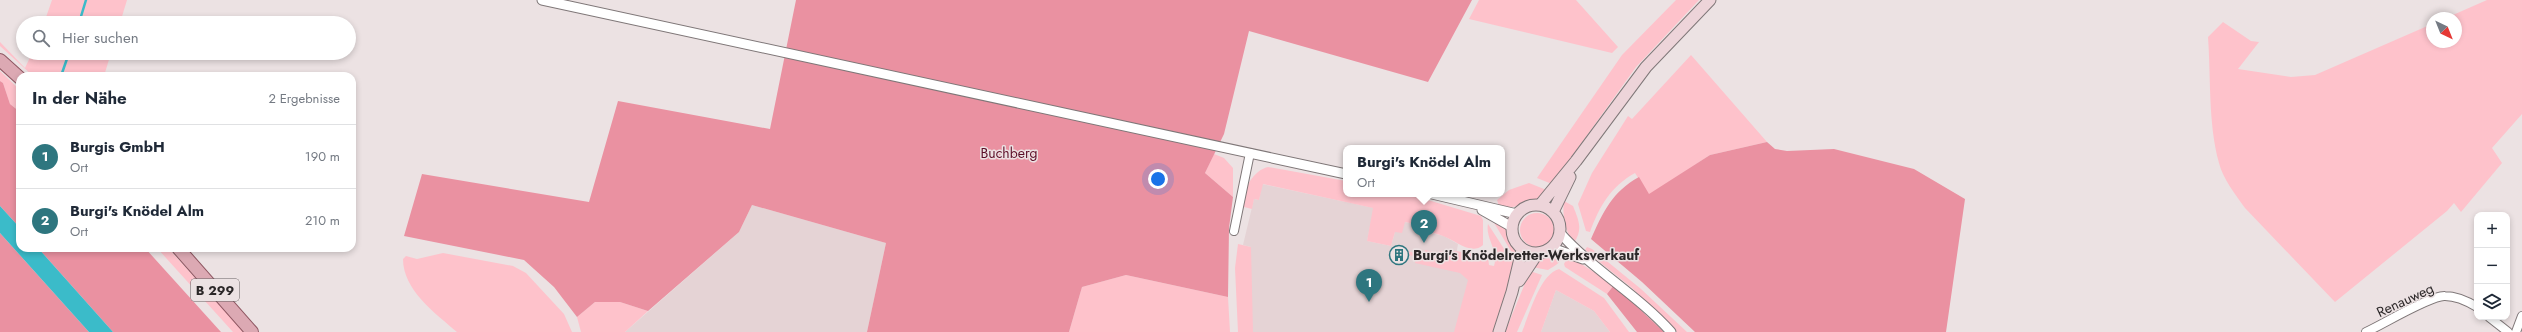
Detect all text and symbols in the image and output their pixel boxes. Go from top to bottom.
north arrow [2426,12,2462,48]
search box [16,16,356,60]
icon: search [30,27,52,49]
text: Hier suchen [62,27,139,49]
text: In der Nähe [32,86,127,110]
text: 2 Ergebnisse [268,89,340,108]
text: Burgis GmbH [70,136,165,158]
park label: Buchberg [981,143,1037,163]
popup [1343,145,1505,197]
text: 1 [42,147,48,166]
text: 190 m [305,147,340,166]
text: Burgi's Knödel Alm [1357,151,1491,173]
text: Ort [70,158,88,177]
your location [1148,169,1168,189]
text: Ort [1357,173,1375,192]
text: Burgi's Knödel Alm [70,200,204,222]
pin: 2 [1411,210,1437,243]
text: 2 [41,211,49,230]
text: 210 m [305,211,340,230]
map controls [2474,212,2510,320]
button: + [2474,212,2510,248]
text: Ort [70,222,88,241]
building icon: Burgi's Knödelretter-Werksverkauf [1388,244,1410,266]
place label: Burgi's Knödelretter-Werksverkauf [1413,245,1640,265]
button: − [2474,248,2510,284]
pin: 1 [1356,269,1382,302]
street label: Renauweg [2373,278,2437,322]
road number: B 299 [191,279,239,301]
button: layers [2474,284,2510,320]

